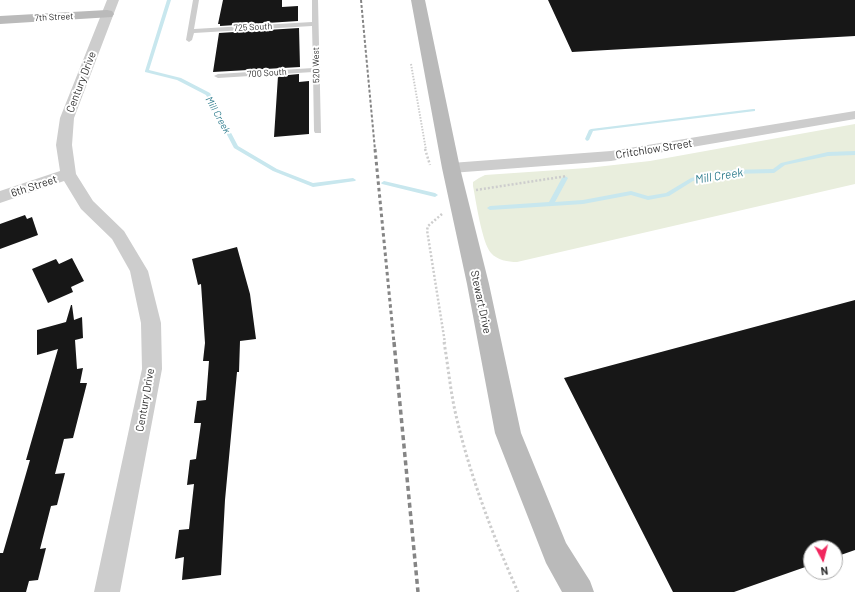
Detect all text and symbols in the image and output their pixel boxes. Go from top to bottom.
street label: 7th Street [34,11,74,23]
street label: 725 South [233,21,273,33]
street label: 520 West [310,47,322,83]
street label: Century Drive [63,50,99,114]
street label: 700 South [247,66,287,80]
water label: Mill Creek [203,94,233,136]
street label: Critchlow Street [615,136,693,162]
water label: Mill Creek [694,165,744,187]
street label: 6th Street [9,172,59,200]
street label: Stewart Drive [468,269,494,335]
street label: Century Drive [133,367,157,433]
north arrow [803,540,843,580]
text: N [820,565,829,578]

